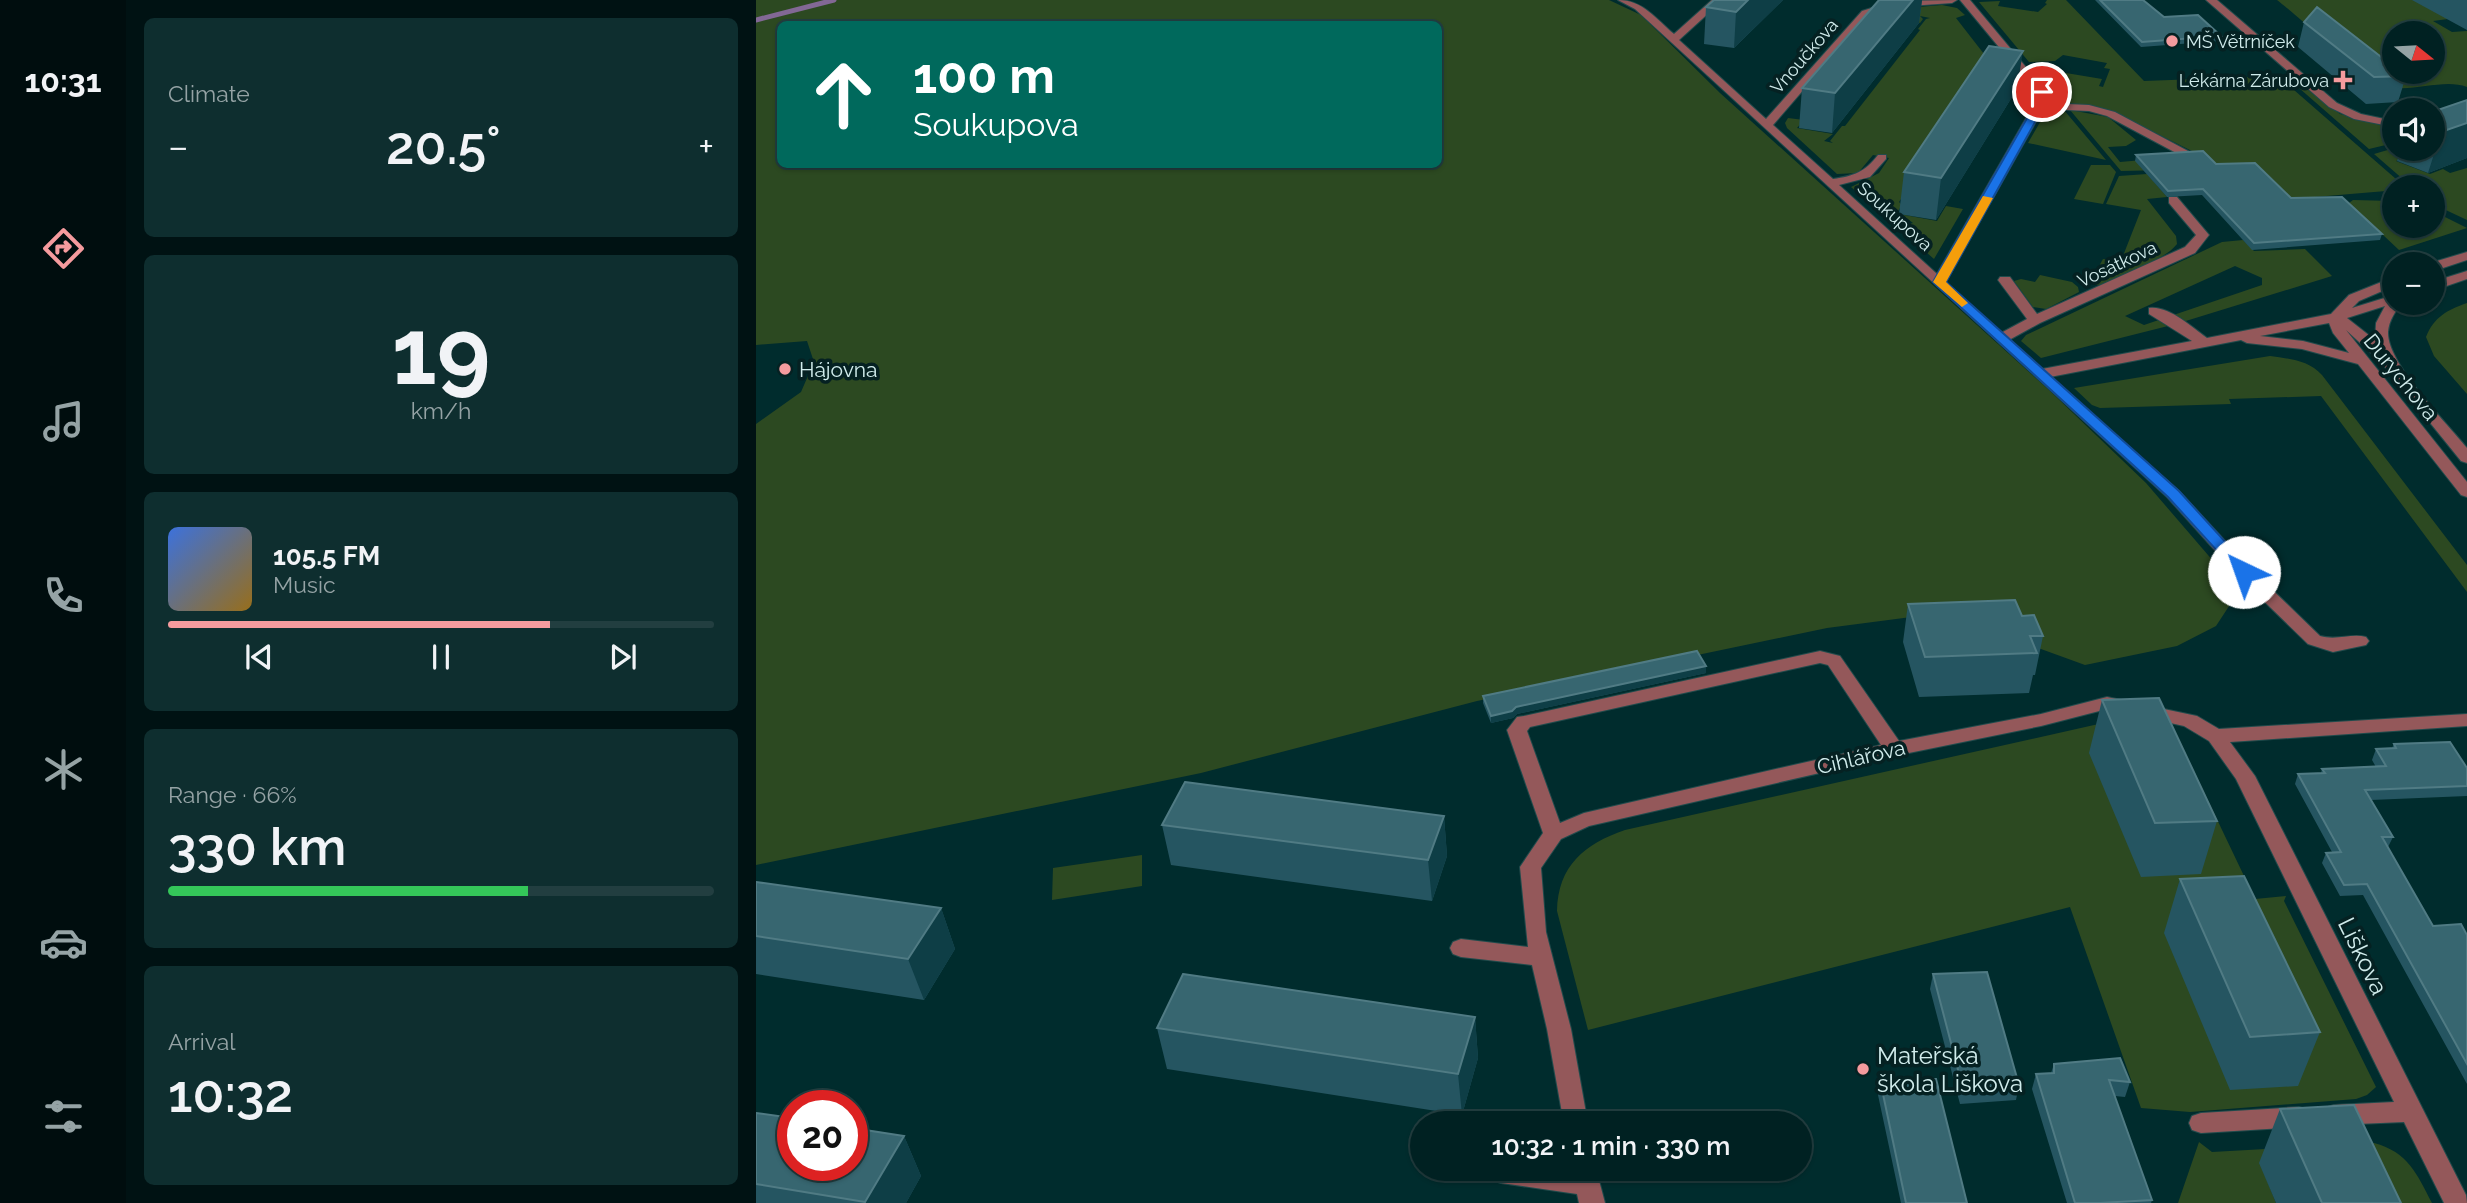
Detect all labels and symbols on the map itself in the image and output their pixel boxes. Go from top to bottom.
street label: Vnoučkova [1766,14,1842,98]
north arrow [2382,21,2445,84]
place label: MŠ Větrníček [2186,30,2295,52]
marker: MŠ Větrníček [2164,33,2180,49]
pin [2012,62,2072,122]
place label: Lékárna Zárubova [2179,70,2329,91]
marker: Lékárna Zárubova [2335,72,2351,88]
street label: Soukupova [1853,177,1937,255]
street label: Vosátkova [2074,237,2160,291]
street label: Durychova [2359,329,2443,425]
place label: Hájovna [799,357,878,382]
marker: Hájovna [777,361,793,377]
position arrow [2207,535,2281,609]
street label: Cihlářova [1814,735,1908,779]
street label: Liškova [2332,913,2394,999]
place label: Mateřská škola Liškova [1877,1041,2023,1098]
marker: Mateřská škola Liškova [1855,1061,1871,1077]
speed limit sign: 20 [777,1090,868,1181]

